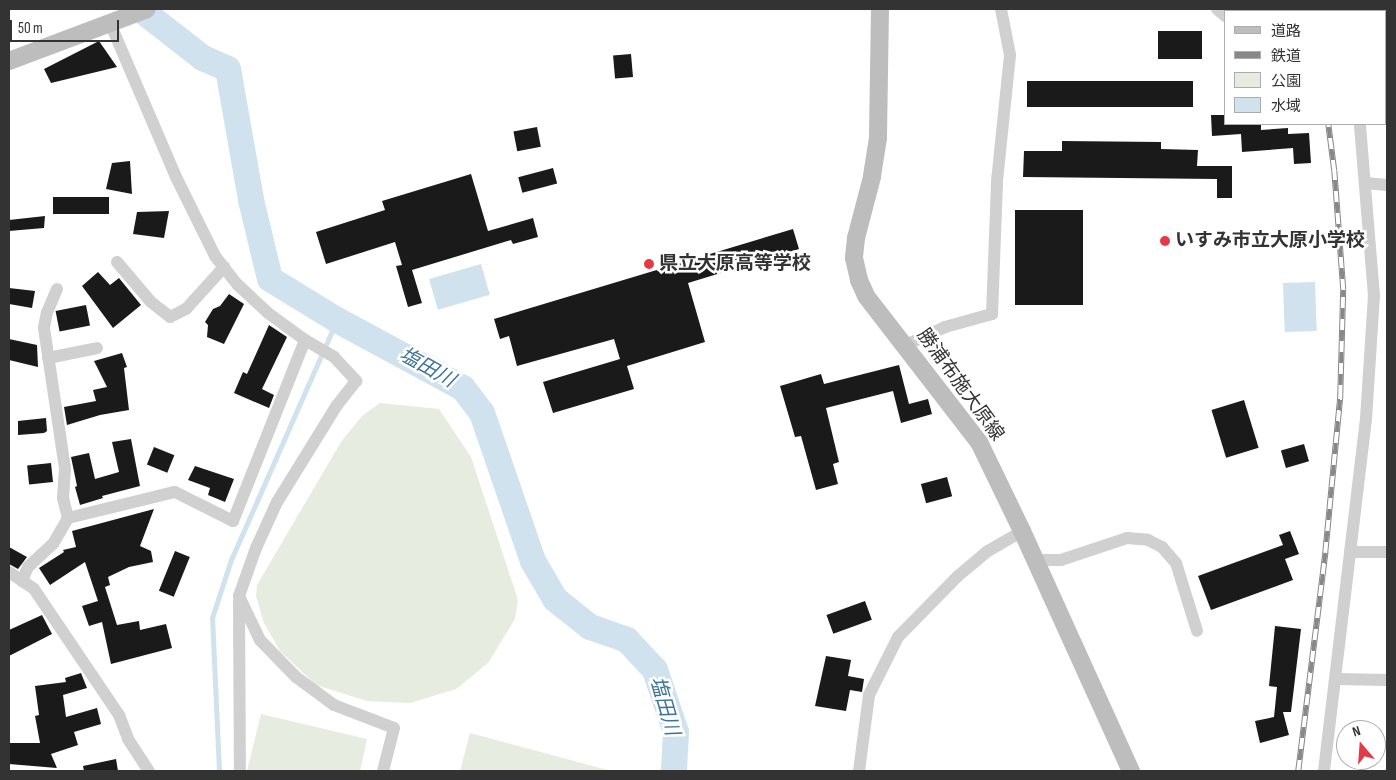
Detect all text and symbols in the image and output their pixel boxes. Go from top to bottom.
scale bar [12,10,121,42]
legend [1224,10,1386,125]
text: 50 m [18,19,43,38]
text: 道路 [1271,22,1301,41]
text: 鉄道 [1271,47,1301,66]
text: 公園 [1271,72,1301,91]
text: 水域 [1271,97,1301,116]
place label: いすみ市立大原小学校 [1175,230,1365,252]
marker: いすみ市立大原小学校 [1159,235,1171,247]
place label: 県立大原高等学校 [659,253,811,275]
marker: 県立大原高等学校 [643,258,655,270]
street label: 勝浦布施大原線 [912,324,1008,446]
water label: 塩田川 [395,343,459,393]
water label: 塩田川 [644,674,684,738]
north arrow [1336,720,1386,770]
text: N [1350,722,1363,740]

